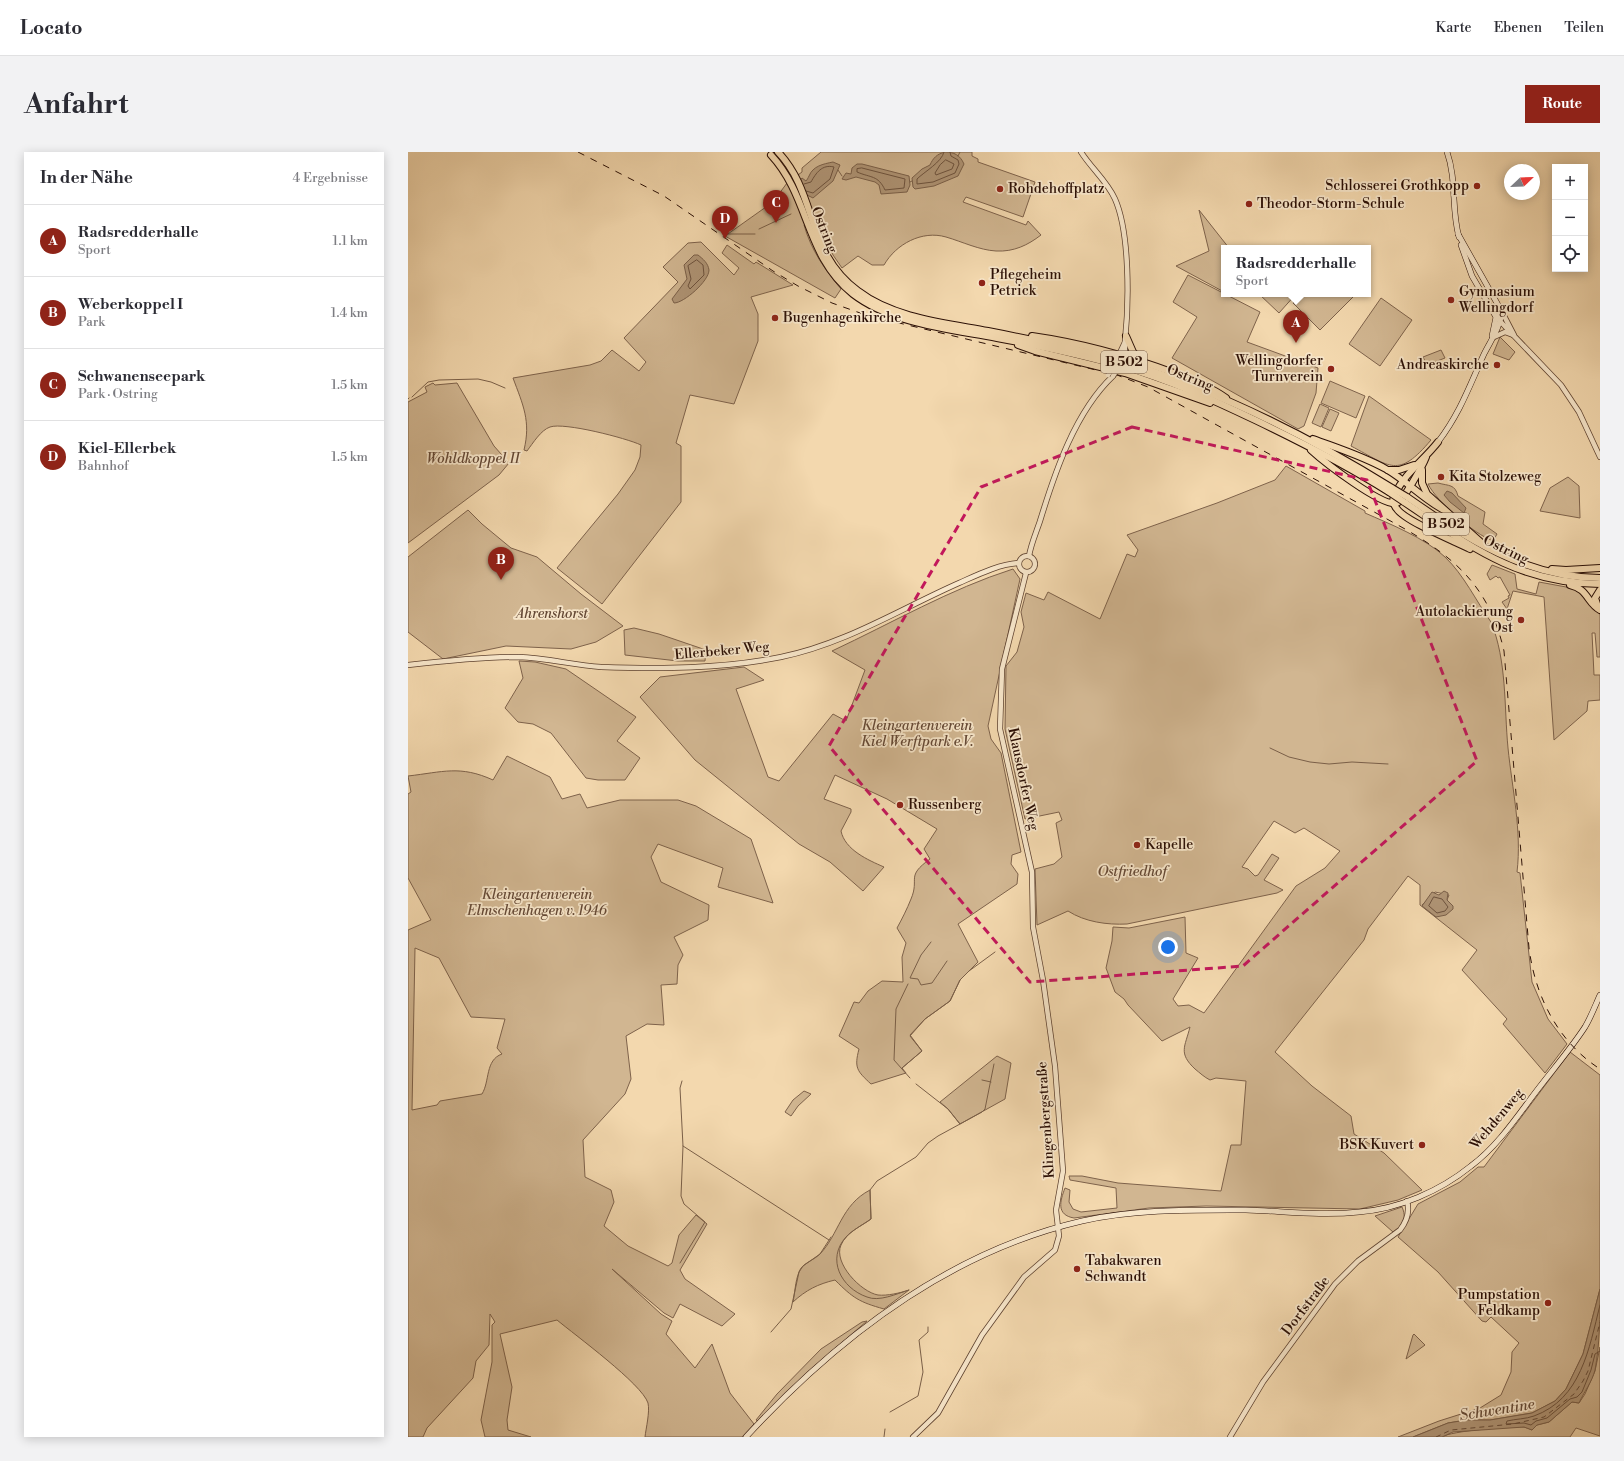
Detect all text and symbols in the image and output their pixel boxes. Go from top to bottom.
text: Locato [20,16,82,40]
text: Karte [1435,19,1472,37]
text: Ebenen [1494,19,1542,37]
text: Teilen [1564,19,1604,37]
button: Route [1525,85,1600,123]
text: Anfahrt [24,87,128,122]
north arrow [1504,164,1540,200]
map controls [1552,164,1588,272]
button: + [1552,164,1588,200]
text: In der Nähe [40,167,133,189]
text: 4 Ergebnisse [293,170,368,186]
place label: Schlosserei Grothkopp [1325,177,1469,195]
place label: Rohdehoffplatz [1008,180,1105,198]
marker: Schlosserei Grothkopp [1472,181,1482,191]
marker: Rohdehoffplatz [995,184,1005,194]
pin: C [763,190,789,223]
place label: Theodor-Storm-Schule [1257,195,1405,213]
marker: Theodor-Storm-Schule [1244,199,1254,209]
button: − [1552,200,1588,236]
street label: Ostring [807,204,842,257]
pin: D [712,206,738,239]
text: Radsredderhalle [78,223,199,242]
text: A [48,233,58,249]
text: 1.1 km [333,233,368,249]
button: locate [1552,236,1588,272]
text: Sport [78,242,111,258]
popup [1221,245,1371,297]
text: Radsredderhalle [1236,254,1356,273]
place label: Pflegeheim Petrick [990,266,1062,300]
text: Sport [1236,273,1269,289]
marker: Pflegeheim Petrick [977,278,987,288]
place label: Gymnasium Wellingdorf [1458,283,1535,317]
text: Weberkoppel I [78,295,183,314]
marker: Gymnasium Wellingdorf [1446,295,1456,305]
text: B [48,305,58,321]
text: 1.4 km [331,305,368,321]
place label: Bugenhagenkirche [782,309,901,327]
pin: A [1283,310,1309,343]
marker: Bugenhagenkirche [770,313,780,323]
text: Park [78,314,105,330]
road number: B 502 [1101,351,1147,373]
place label: Wellingdorfer Turnverein [1235,352,1324,386]
place label: Andreaskirche [1396,356,1489,374]
marker: Andreaskirche [1492,360,1502,370]
street label: Ostring [1164,361,1217,396]
marker: Wellingdorfer Turnverein [1326,364,1336,374]
text: Schwanenseepark [78,367,205,386]
text: C [48,377,58,393]
text: 1.5 km [331,377,368,393]
text: Park · Ostring [78,386,158,402]
text: Kiel-Ellerbek [78,439,176,458]
text: D [48,449,58,465]
text: 1.5 km [331,449,368,465]
park label: Wohldkoppel II [426,450,522,468]
text: Bahnhof [78,458,129,474]
place label: Kita Stolzeweg [1449,468,1542,486]
marker: Kita Stolzeweg [1436,472,1446,482]
road number: B 502 [1423,513,1469,535]
street label: Ostring [1480,531,1532,569]
pin: B [488,547,514,580]
place label: Autolackierung Ost [1415,603,1514,637]
park label: Ahrenshorst [514,605,588,623]
marker: Autolackierung Ost [1516,615,1526,625]
street label: Ellerbeker Weg [674,638,771,664]
park label: Kleingartenverein Kiel Werftpark e.V. [861,717,974,751]
street label: Klausdorfer Weg [1003,726,1043,833]
place label: Russenberg [908,796,982,814]
marker: Russenberg [895,800,905,810]
place label: Kapelle [1145,836,1193,854]
marker: Kapelle [1132,840,1142,850]
park label: Ostfriedhof [1097,863,1170,881]
park label: Kleingartenverein Elmschenhagen v. 1946 [466,886,608,920]
your location [1158,937,1178,957]
street label: Klingenbergstraße [1033,1061,1059,1179]
street label: Wehdenweg [1466,1084,1528,1154]
place label: BSK Kuvert [1338,1136,1414,1154]
marker: BSK Kuvert [1417,1140,1427,1150]
place label: Tabakwaren Schwandt [1085,1252,1162,1286]
marker: Tabakwaren Schwandt [1072,1264,1082,1274]
street label: Dorfstraße [1278,1273,1334,1339]
place label: Pumpstation Feldkamp [1458,1286,1541,1320]
marker: Pumpstation Feldkamp [1543,1298,1553,1308]
water label: Schwentine [1458,1395,1536,1425]

